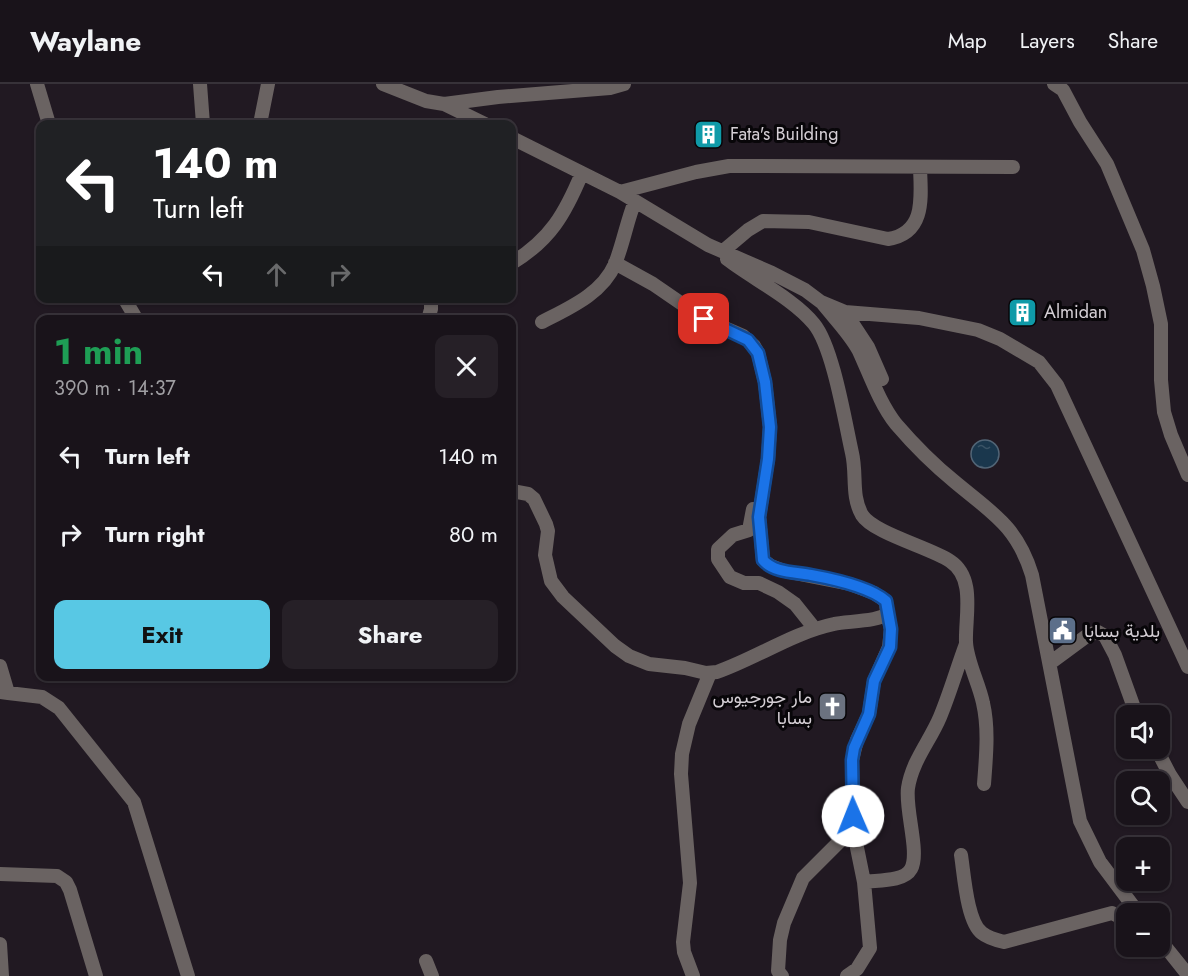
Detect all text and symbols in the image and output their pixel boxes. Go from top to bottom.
text: Waylane [30,21,141,62]
text: Map [948,26,987,56]
text: Layers [1020,26,1075,56]
text: Share [1108,26,1158,56]
building icon: Fata's Building [693,118,725,150]
place label: Fata's Building [730,121,839,147]
text: 140 m [153,133,279,194]
icon: left [54,144,132,222]
text: Turn left [153,189,243,228]
icon: left [197,258,230,291]
icon: ahead [260,258,293,291]
icon: right [323,258,356,291]
pin [678,293,729,344]
building icon: Almidan [1007,296,1039,328]
place label: Almidan [1044,299,1107,325]
icon: arrive [687,302,720,335]
text: 1 min [54,325,143,377]
button: close [435,335,498,398]
text: 390 m · 14:37 [54,374,176,403]
icon: left [54,440,87,473]
text: Turn left [105,440,190,472]
text: 140 m [438,440,498,472]
icon: right [54,518,87,551]
text: Turn right [105,518,205,550]
text: 80 m [449,518,498,550]
button: Exit [54,600,270,669]
button: Share [282,600,498,669]
public building icon: بلدية بسابا [1047,615,1079,647]
place label: بلدية بسابا [1084,618,1160,644]
place label: مار جورجيوس بسابا [712,684,812,731]
church icon: مار جورجيوس بسابا [817,691,849,723]
map controls [1116,705,1170,957]
button: sound [1116,705,1170,759]
button: search [1116,771,1170,825]
position arrow [821,784,885,848]
button: + [1116,837,1170,891]
button: − [1116,903,1170,957]

